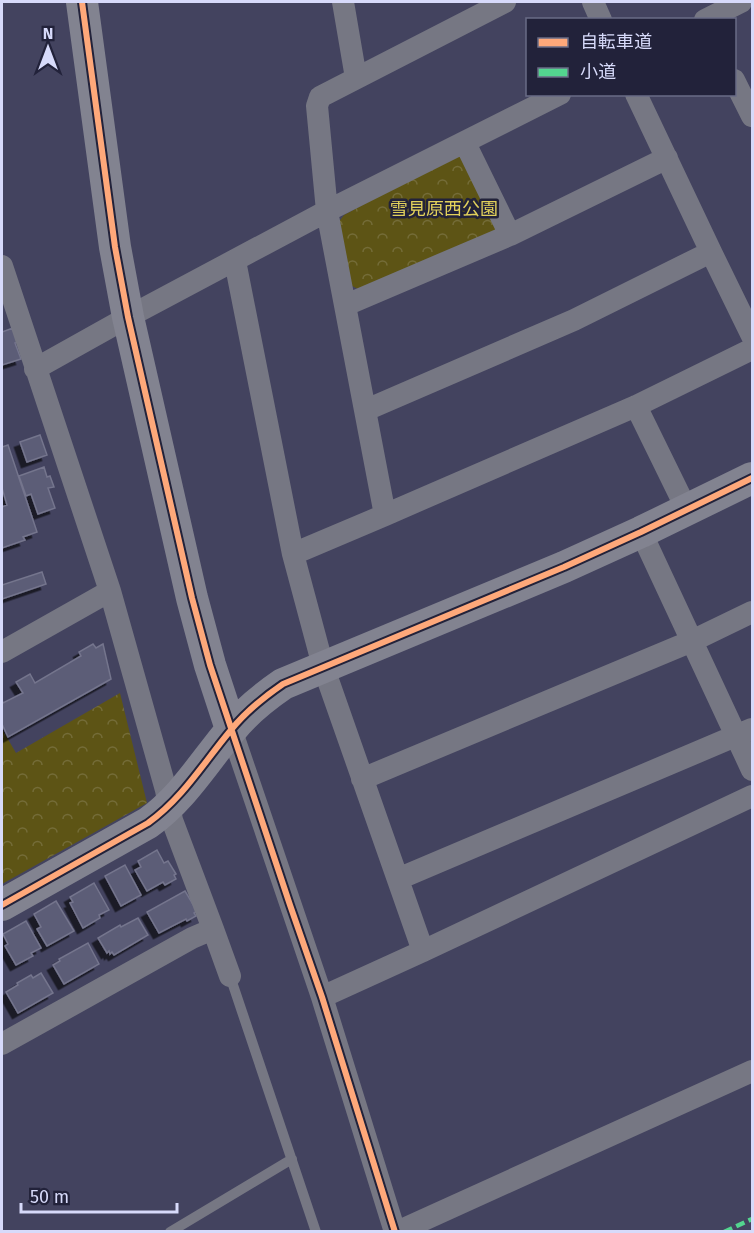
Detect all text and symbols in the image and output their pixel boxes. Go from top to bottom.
north arrow [18,18,78,78]
legend [526,18,736,96]
text: N [43,24,53,43]
text: 自転車道 [580,31,652,53]
text: 小道 [580,61,616,83]
park label: 雪見原西公園 [390,198,498,220]
scale bar [21,1176,177,1214]
text: 50 m [30,1186,69,1208]

